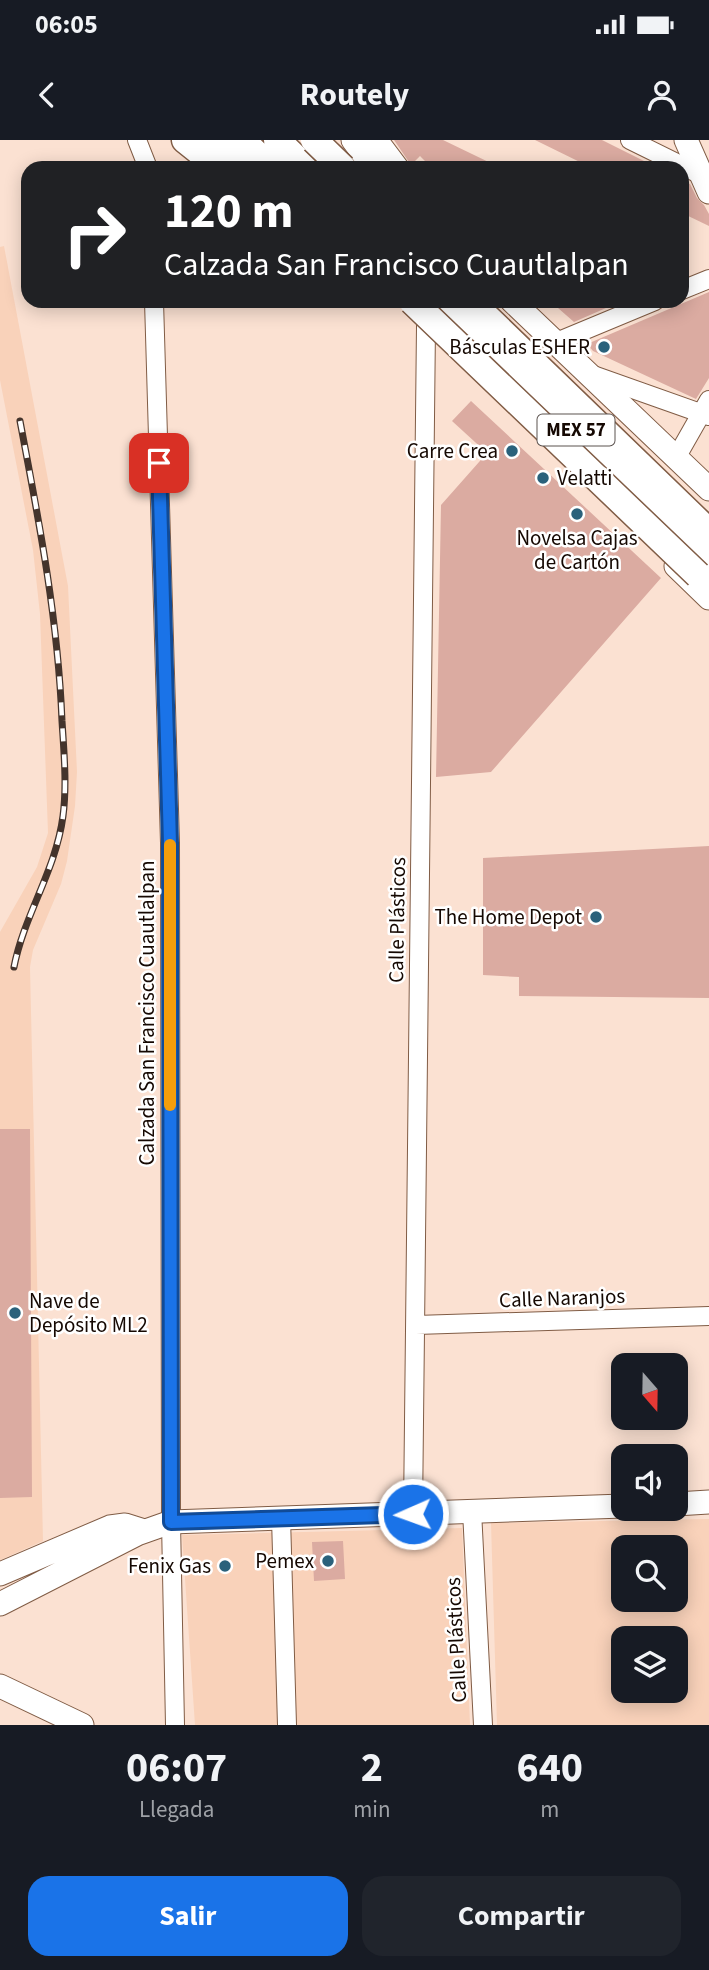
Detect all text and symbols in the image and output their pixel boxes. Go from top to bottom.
text: 06:05 [35,6,98,43]
text: Routely [300,72,409,118]
icon: back [28,76,66,114]
icon: person [643,76,681,114]
text: 120 m [164,177,293,247]
icon: right [49,189,140,280]
text: Calzada San Francisco Cuautlalpan [164,242,629,288]
place label: Básculas ESHER [449,332,590,362]
marker: Básculas ESHER [596,339,612,355]
road number: MEX 57 [538,414,614,446]
pin [129,433,189,493]
place label: Carre Crea [407,436,498,466]
marker: Carre Crea [504,443,520,459]
icon: arrive [140,444,178,482]
place label: Velatti [557,463,613,493]
marker: Velatti [535,470,551,486]
marker: Novelsa Cajas de Cartón [569,506,585,522]
place label: Novelsa Cajas de Cartón [516,523,638,577]
street label: Calle Plásticos [381,857,413,983]
street label: Calzada San Francisco Cuautlalpan [132,861,162,1166]
place label: The Home Depot [435,902,582,932]
marker: The Home Depot [588,909,604,925]
street label: Calle Naranjos [498,1281,626,1315]
place label: Nave de Depósito ML2 [29,1286,148,1340]
marker: Nave de Depósito ML2 [7,1305,23,1321]
north arrow [611,1353,688,1430]
map controls [611,1353,688,1703]
button: sound [611,1444,688,1521]
position arrow [376,1477,450,1551]
button: search [611,1535,688,1612]
place label: Pemex [255,1546,315,1576]
place label: Fenix Gas [128,1551,211,1581]
marker: Pemex [320,1553,336,1569]
marker: Fenix Gas [217,1558,233,1574]
street label: Calle Plásticos [438,1576,474,1704]
button: layers [611,1626,688,1703]
text: 06:07 [126,1738,227,1798]
text: 2 [361,1738,383,1798]
text: 640 [516,1738,583,1798]
text: Llegada [139,1793,214,1826]
text: min [353,1793,391,1826]
text: m [540,1793,559,1826]
button: Salir [28,1876,348,1956]
button: Compartir [362,1876,681,1956]

